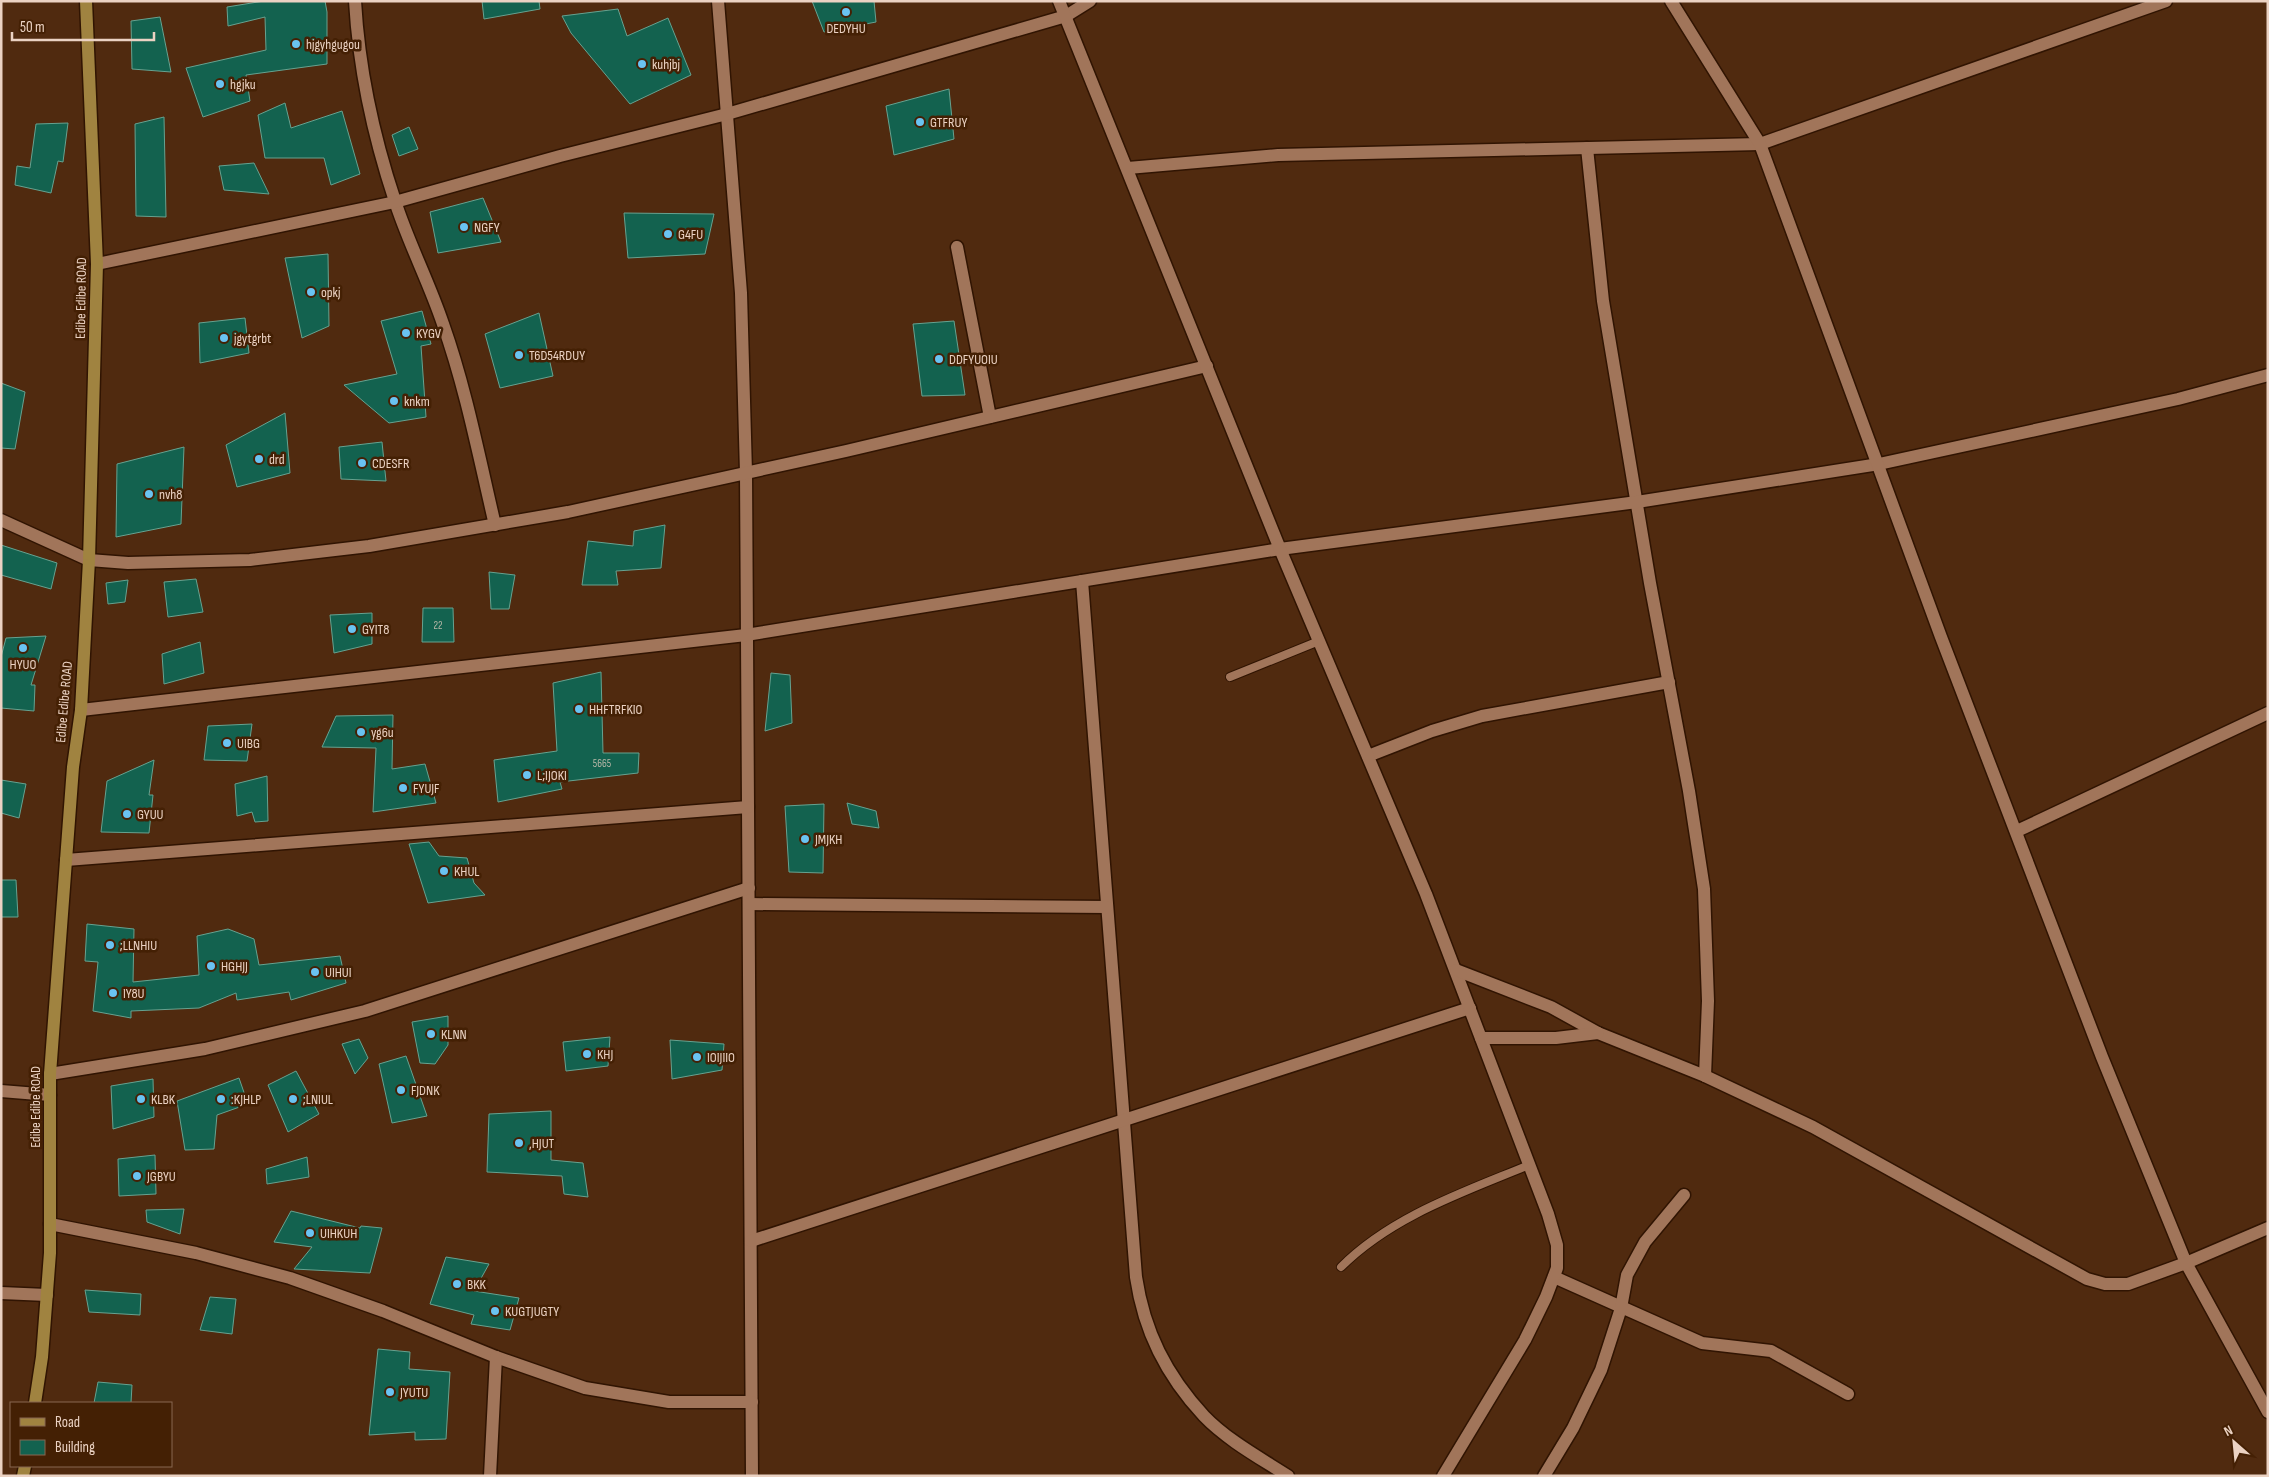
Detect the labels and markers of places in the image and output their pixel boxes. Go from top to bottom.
marker: DEDYHU [840,6,852,18]
place label: DEDYHU [826,20,866,37]
place label: hjgyhgugou [306,36,360,53]
marker: hjgyhgugou [290,38,302,50]
place label: kuhjbj [652,56,680,73]
marker: kuhjbj [636,58,648,70]
place label: hgjku [230,76,256,93]
marker: hgjku [214,78,226,90]
place label: GTFRUY [930,114,967,131]
marker: GTFRUY [914,116,926,128]
place label: NGFY [474,219,500,236]
marker: NGFY [458,221,470,233]
place label: G4FU [678,226,703,243]
marker: G4FU [662,228,674,240]
place label: opkj [321,284,340,301]
marker: opkj [305,286,317,298]
place label: KYGV [416,325,442,342]
marker: KYGV [400,327,412,339]
place label: jgytgrbt [233,330,271,347]
marker: jgytgrbt [218,332,230,344]
place label: T6D54RDUY [529,347,585,364]
marker: T6D54RDUY [513,349,525,361]
place label: DDFYUOIU [949,351,998,368]
marker: DDFYUOIU [933,353,945,365]
place label: knkm [404,393,430,410]
marker: knkm [388,395,400,407]
place label: drd [269,451,285,468]
marker: drd [253,453,265,465]
place label: CDESFR [372,455,410,472]
marker: CDESFR [356,457,368,469]
place label: nvh8 [159,486,183,503]
marker: nvh8 [143,488,155,500]
place label: GYIT8 [362,621,389,638]
marker: GYIT8 [346,623,358,635]
marker: HYUO [17,642,29,654]
place label: HYUO [10,656,36,673]
place label: HHFTRFKIO [589,701,643,718]
marker: HHFTRFKIO [573,703,585,715]
place label: yg6u [371,724,394,741]
marker: yg6u [355,726,367,738]
place label: UIBG [237,735,260,752]
marker: UIBG [221,737,233,749]
place label: L;IJOKI [537,767,567,784]
marker: L;IJOKI [521,769,533,781]
place label: FYUJF [413,780,440,797]
marker: FYUJF [397,782,409,794]
place label: GYUU [137,806,164,823]
marker: GYUU [121,808,133,820]
place label: JMJKH [814,831,842,848]
marker: JMJKH [799,833,811,845]
place label: KHUL [454,863,480,880]
marker: KHUL [438,865,450,877]
place label: ;LLNHIU [120,937,157,954]
marker: ;LLNHIU [104,939,116,951]
place label: HGHJJ [221,958,248,975]
marker: HGHJJ [205,960,217,972]
place label: UIHUI [325,964,352,981]
marker: UIHUI [309,966,321,978]
place label: IY8U [123,985,145,1002]
marker: IY8U [107,987,119,999]
place label: KLNN [441,1026,467,1043]
marker: KLNN [425,1028,437,1040]
place label: KHJ [597,1046,613,1063]
marker: KHJ [581,1048,593,1060]
place label: IOIJIIO [707,1049,735,1066]
marker: IOIJIIO [691,1051,703,1063]
place label: FJDNK [411,1082,440,1099]
marker: FJDNK [395,1084,407,1096]
place label: KLBK [151,1091,176,1108]
place label: :KJHLP [231,1091,261,1108]
place label: ;LNIUL [303,1091,333,1108]
marker: KLBK [135,1093,147,1105]
marker: :KJHLP [215,1093,227,1105]
marker: ;LNIUL [287,1093,299,1105]
place label: ,HJUT [529,1135,555,1152]
marker: ,HJUT [513,1137,525,1149]
place label: JGBYU [146,1168,176,1185]
marker: JGBYU [131,1170,143,1182]
place label: UIHKUH [320,1225,357,1242]
marker: UIHKUH [304,1227,316,1239]
place label: BKK [467,1276,487,1293]
marker: BKK [451,1278,463,1290]
place label: KUGTJUGTY [505,1303,559,1320]
marker: KUGTJUGTY [489,1305,501,1317]
place label: JYUTU [399,1384,428,1401]
marker: JYUTU [384,1386,396,1398]

